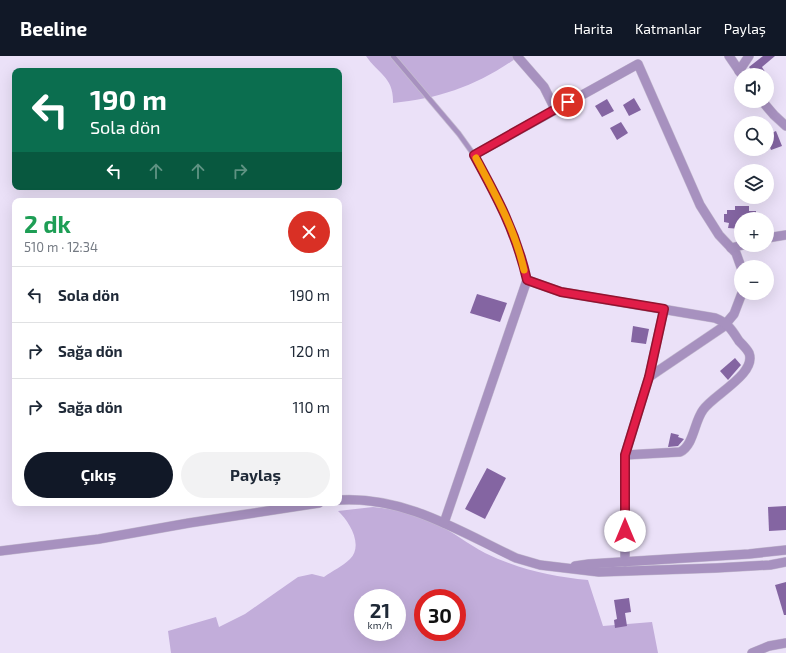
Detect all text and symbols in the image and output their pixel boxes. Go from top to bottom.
text: Beeline [20,17,87,40]
text: Harita [574,20,613,37]
text: Katmanlar [635,20,702,37]
text: Paylaş [724,20,766,37]
map controls [734,68,774,300]
button: sound [734,68,774,108]
text: 190 m [90,82,167,116]
icon: left [24,84,76,136]
pin [551,85,585,119]
icon: arrive [557,91,579,113]
text: Sola dön [90,116,161,138]
button: search [734,116,774,156]
icon: left [103,160,125,182]
icon: ahead [145,160,167,182]
icon: ahead [187,160,209,182]
icon: right [229,160,251,182]
button: layers [734,164,774,204]
text: 2 dk [24,209,71,238]
button: close [288,211,330,253]
button: + [734,212,774,252]
text: 510 m · 12:34 [24,239,98,255]
button: − [734,260,774,300]
icon: left [24,284,46,306]
text: Sola dön [58,286,119,304]
text: 190 m [290,286,330,304]
icon: right [24,340,46,362]
text: Sağa dön [58,342,123,360]
text: 120 m [290,342,330,360]
icon: right [24,396,46,418]
text: Sağa dön [58,398,123,416]
text: 110 m [293,398,330,416]
button: Çıkış [24,452,173,498]
button: Paylaş [181,452,330,498]
position arrow [604,510,646,552]
speed limit sign: 30 [414,589,466,641]
text: 21 [370,598,390,622]
text: km/h [368,619,392,631]

